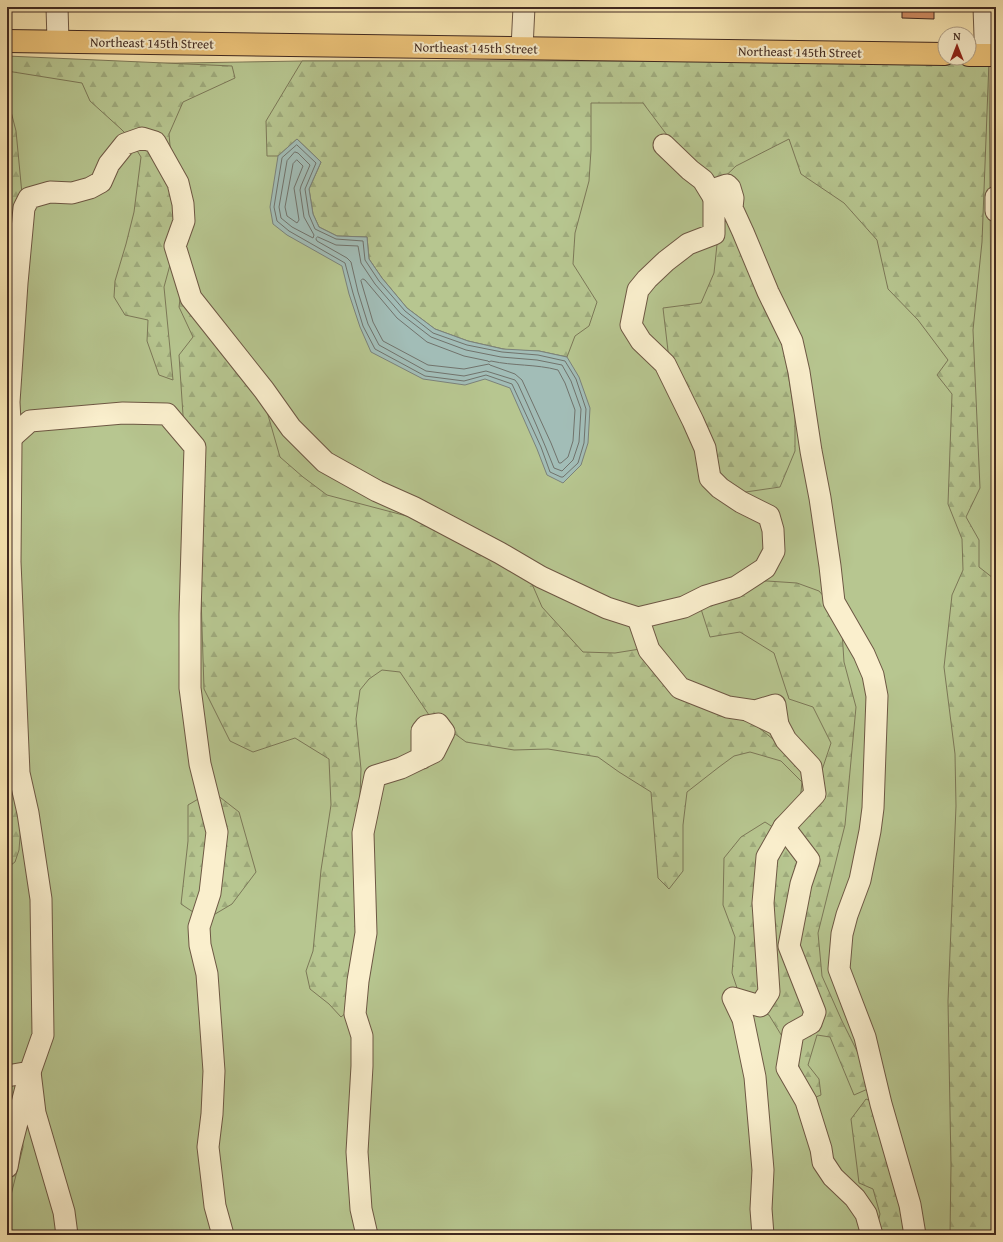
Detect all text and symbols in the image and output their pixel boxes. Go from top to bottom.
north arrow [937,26,977,66]
text: N [953,28,961,44]
street label: Northeast 145th Street [90,32,214,54]
street label: Northeast 145th Street [414,37,538,59]
street label: Northeast 145th Street [738,41,862,63]

